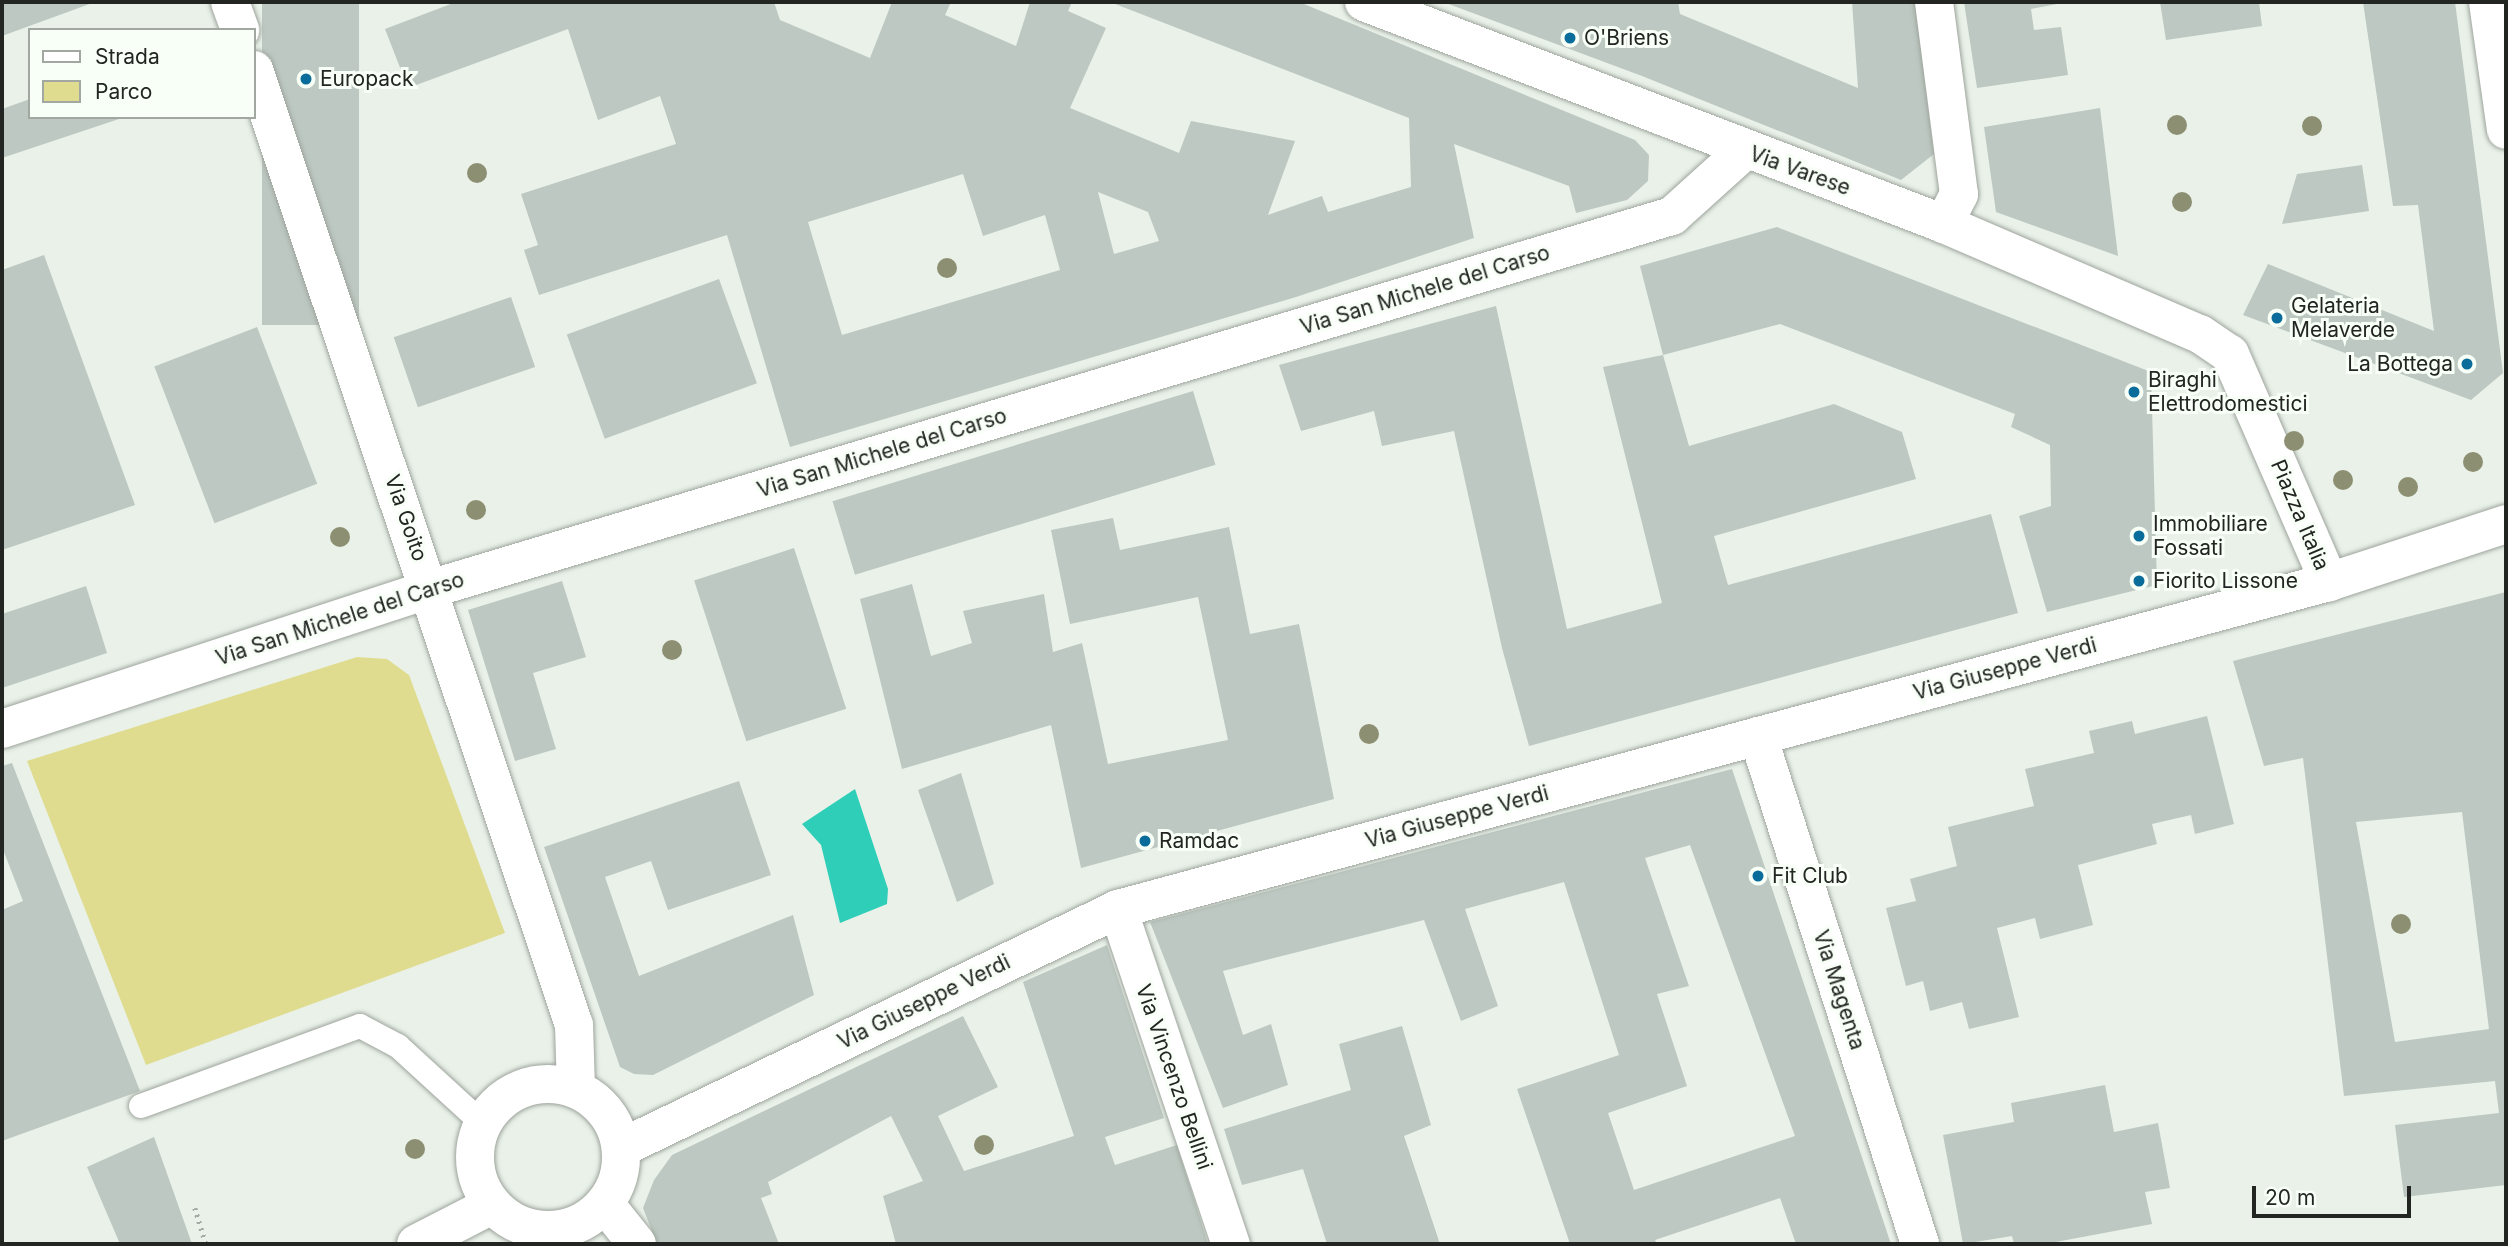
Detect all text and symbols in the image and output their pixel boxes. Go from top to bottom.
place label: O'Briens [1584,25,1669,51]
legend [28,28,256,119]
marker: O'Briens [1562,30,1578,46]
text: Strada [95,44,160,69]
place label: Europack [320,66,414,92]
marker: Europack [298,71,314,87]
text: Parco [95,79,152,104]
street label: Via Varese [1746,141,1854,201]
street label: Via San Michele del Carso [1297,240,1553,340]
place label: Gelateria Melaverde [2291,293,2395,343]
marker: Gelateria Melaverde [2269,310,2285,326]
place label: La Bottega [2347,351,2453,377]
marker: La Bottega [2459,356,2475,372]
place label: Biraghi Elettrodomestici [2148,367,2308,417]
marker: Biraghi Elettrodomestici [2126,384,2142,400]
street label: Via San Michele del Carso [754,403,1010,503]
street label: Piazza Italia [2265,456,2335,574]
street label: Via Goito [379,471,433,565]
place label: Immobiliare Fossati [2153,511,2268,561]
marker: Immobiliare Fossati [2131,528,2147,544]
street label: Via San Michele del Carso [213,567,467,671]
place label: Fiorito Lissone [2153,568,2298,594]
marker: Fiorito Lissone [2131,573,2147,589]
street label: Via Giuseppe Verdi [1911,632,2099,706]
street label: Via Giuseppe Verdi [1363,780,1551,854]
place label: Ramdac [1159,828,1239,854]
marker: Ramdac [1137,833,1153,849]
place label: Fit Club [1772,863,1848,889]
marker: Fit Club [1750,868,1766,884]
street label: Via Magenta [1808,927,1870,1053]
street label: Via Giuseppe Verdi [834,949,1014,1055]
street label: Via Vincenzo Bellini [1130,981,1218,1173]
scale bar [2256,1172,2415,1216]
text: 20 m [2265,1185,2315,1210]

